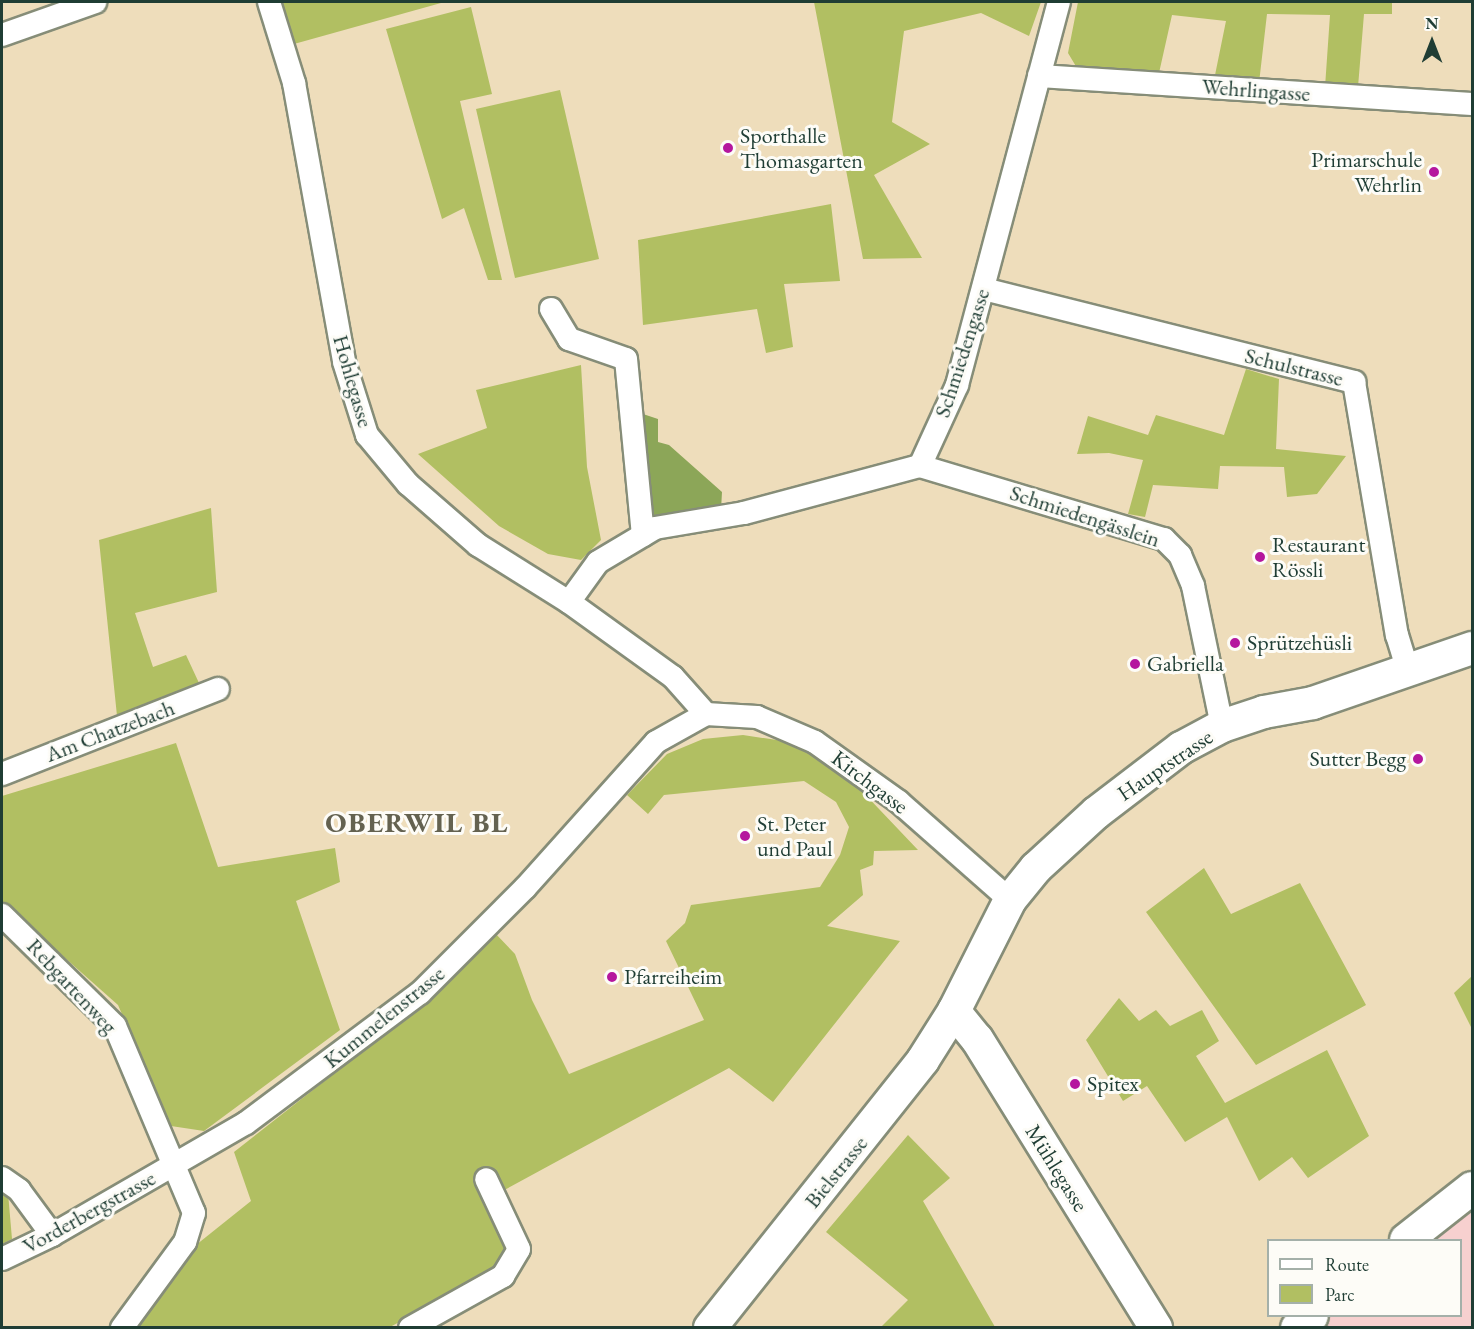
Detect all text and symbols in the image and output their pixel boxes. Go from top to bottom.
north arrow [1402,12,1462,72]
text: N [1426,13,1438,34]
street label: Wehrlingasse [1201,73,1311,107]
place label: Sporthalle Thomasgarten [740,122,863,174]
marker: Sporthalle Thomasgarten [721,141,735,155]
place label: Primarschule Wehrlin [1311,146,1422,198]
marker: Primarschule Wehrlin [1427,165,1441,179]
street label: Schmiedengasse [929,285,995,421]
street label: Hohlegasse [327,332,379,430]
street label: Schulstrasse [1242,342,1346,392]
street label: Schmiedengässlein [1007,479,1163,553]
place label: Restaurant Rössli [1272,531,1365,582]
marker: Restaurant Rössli [1253,550,1267,564]
place label: Sprützehüsli [1247,630,1352,656]
marker: Sprützehüsli [1228,636,1242,650]
place label: Gabriella [1147,651,1224,677]
marker: Gabriella [1128,657,1142,671]
street label: Am Chatzebach [42,694,178,768]
street label: Hauptstrasse [1112,723,1218,807]
street label: Kirchgasse [826,745,914,819]
place label: Sutter Begg [1309,746,1406,772]
marker: Sutter Begg [1411,752,1425,766]
district label: OBERWIL BL [325,805,509,839]
place label: St. Peter und Paul [757,810,832,861]
marker: St. Peter und Paul [738,829,752,843]
street label: Rebgartenweg [21,933,123,1039]
street label: Kummelenstrasse [318,960,450,1074]
place label: Pfarreiheim [624,964,722,990]
marker: Pfarreiheim [605,970,619,984]
place label: Spitex [1087,1071,1139,1097]
marker: Spitex [1068,1077,1082,1091]
street label: Mühlegasse [1020,1120,1094,1216]
street label: Bielstrasse [799,1131,873,1213]
street label: Vorderbergstrasse [18,1165,160,1259]
legend [1267,1239,1462,1317]
text: Route [1325,1253,1369,1276]
text: Parc [1325,1283,1355,1306]

